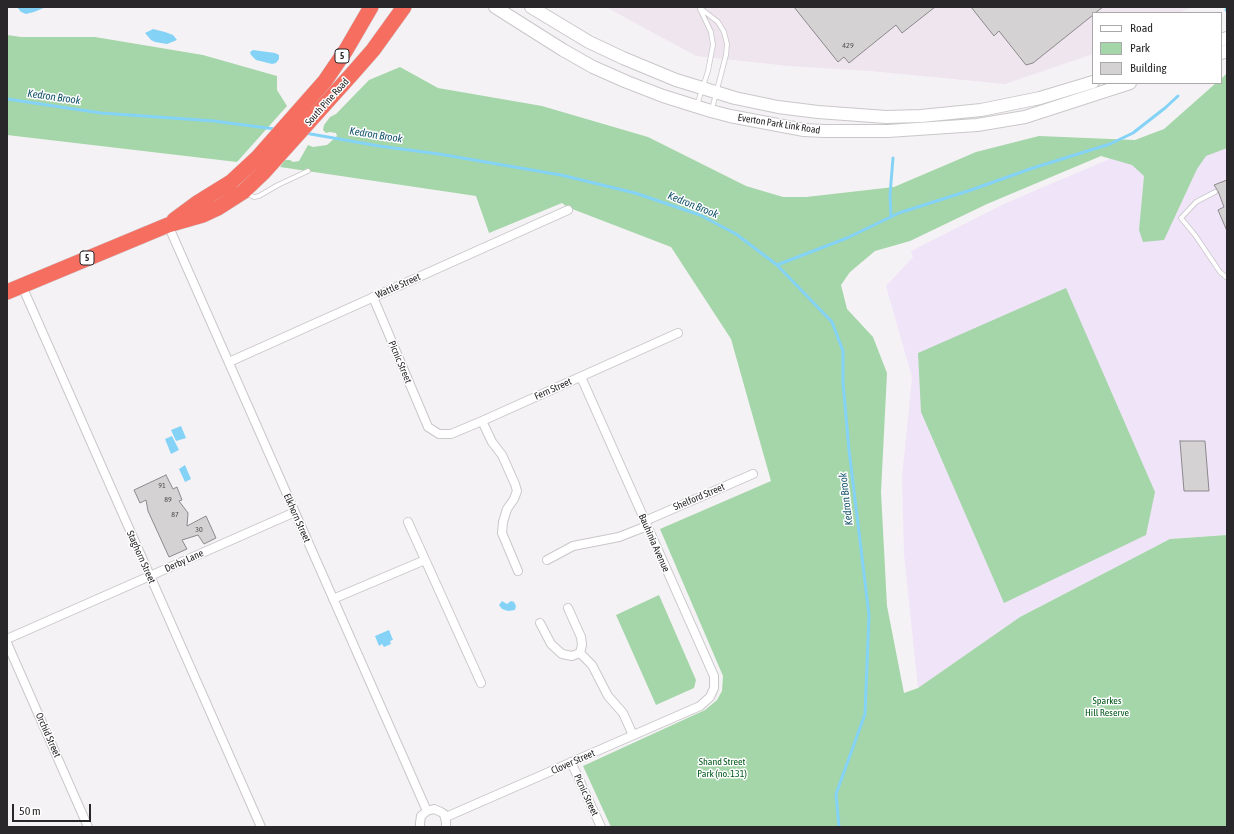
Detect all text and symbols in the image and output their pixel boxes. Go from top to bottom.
legend [1092,12,1222,84]
text: Road [1130,21,1153,35]
house number: 429 [842,40,854,50]
text: Park [1130,41,1150,55]
road number: 5 [335,49,349,63]
text: Building [1130,61,1167,75]
street label: South Pine Road [303,76,351,128]
water label: Kedron Brook [27,87,81,107]
street label: Everton Park Link Road [737,112,821,136]
water label: Kedron Brook [349,124,403,146]
water label: Kedron Brook [666,189,720,221]
road number: 5 [80,251,94,265]
street label: Wattle Street [374,271,422,301]
street label: Picnic Street [386,339,414,385]
street label: Fern Street [533,375,573,403]
water label: Kedron Brook [836,472,856,526]
house number: 91 [158,480,166,490]
street label: Shelford Street [671,481,727,513]
street label: Elkhorn Street [281,492,313,544]
house number: 89 [164,494,172,504]
house number: 87 [171,509,179,519]
street label: Bauhinia Avenue [636,512,672,574]
house number: 30 [195,524,203,534]
street label: Staghorn Street [124,529,158,585]
street label: Derby Lane [163,547,205,575]
park label: Sparkes Hill Reserve [1085,695,1129,718]
street label: Orchid Street [33,711,63,759]
street label: Clover Street [549,747,597,777]
park label: Shand Street Park (no. 131) [697,756,747,780]
street label: Picnic Street [571,772,601,818]
scale bar [14,796,93,822]
text: 50 m [19,804,41,818]

